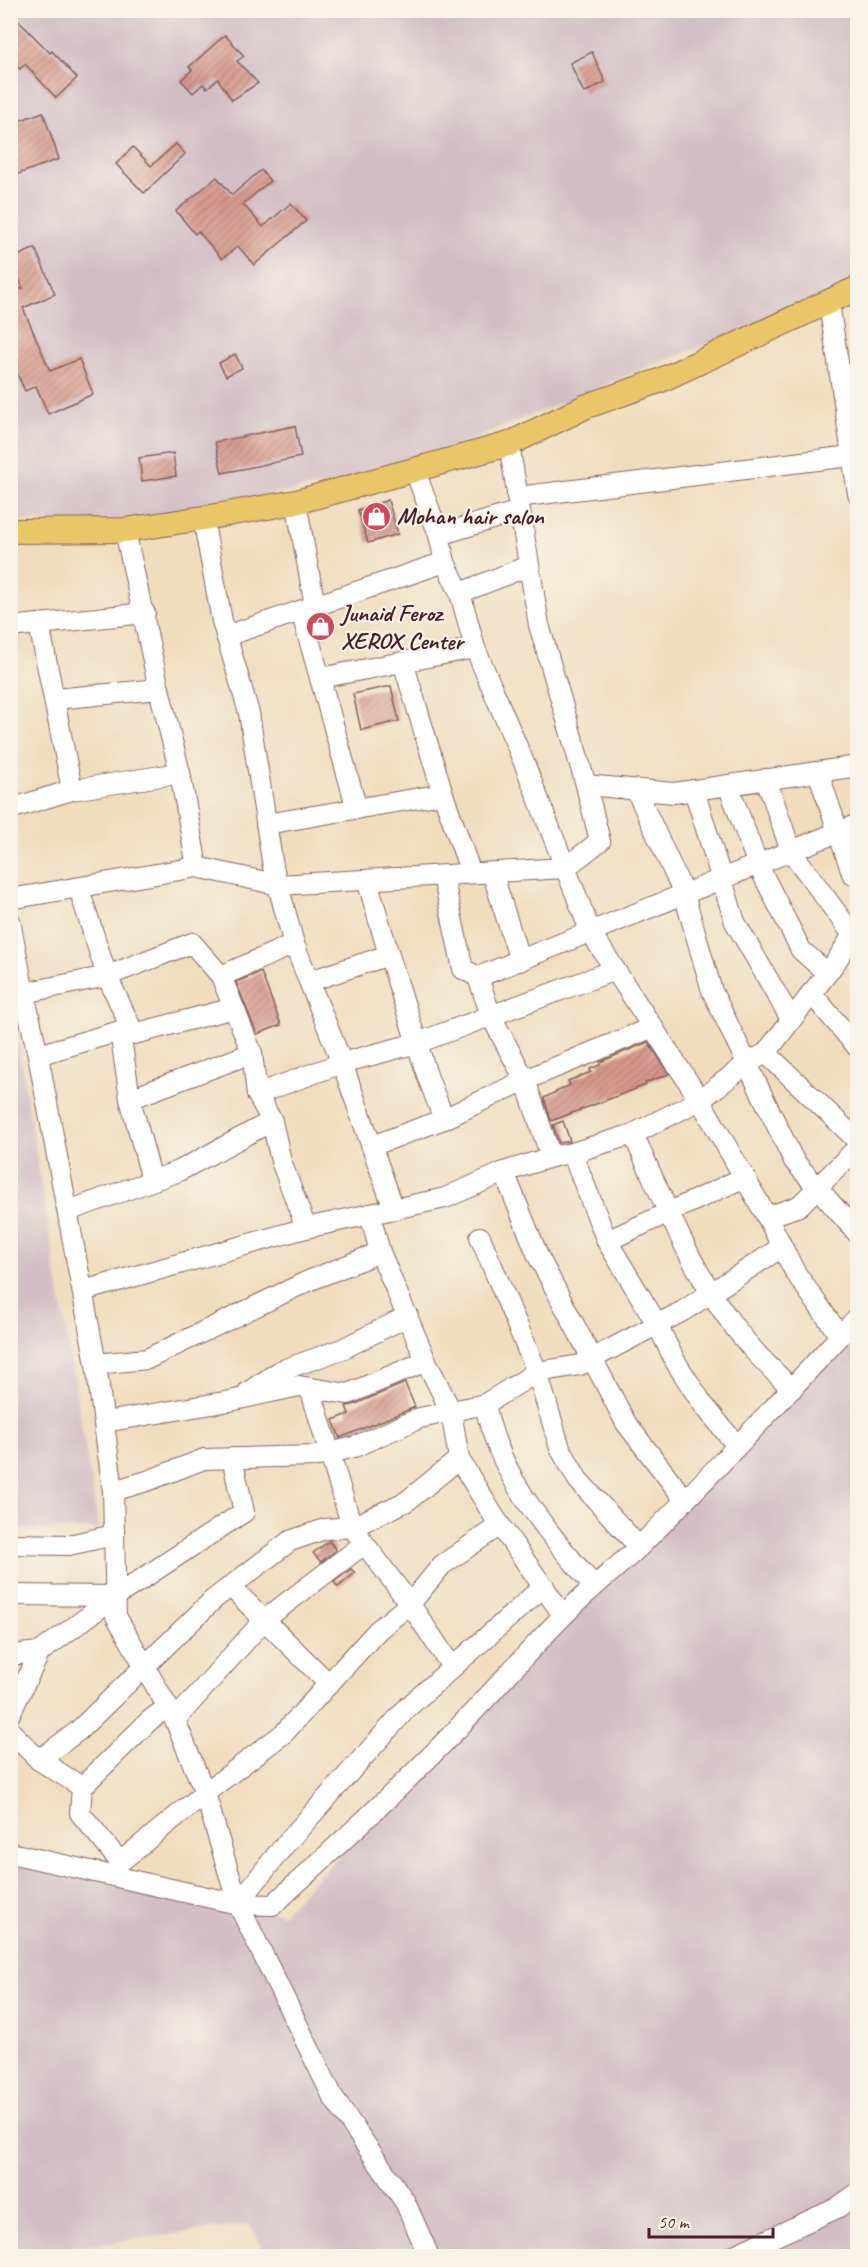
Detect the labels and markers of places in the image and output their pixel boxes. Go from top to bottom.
shop icon: Mohan hair salon [360,500,392,532]
place label: Mohan hair salon [397,501,545,531]
place label: Junaid Feroz XEROX Center [339,598,465,656]
shop icon: Junaid Feroz XEROX Center [304,611,336,643]

